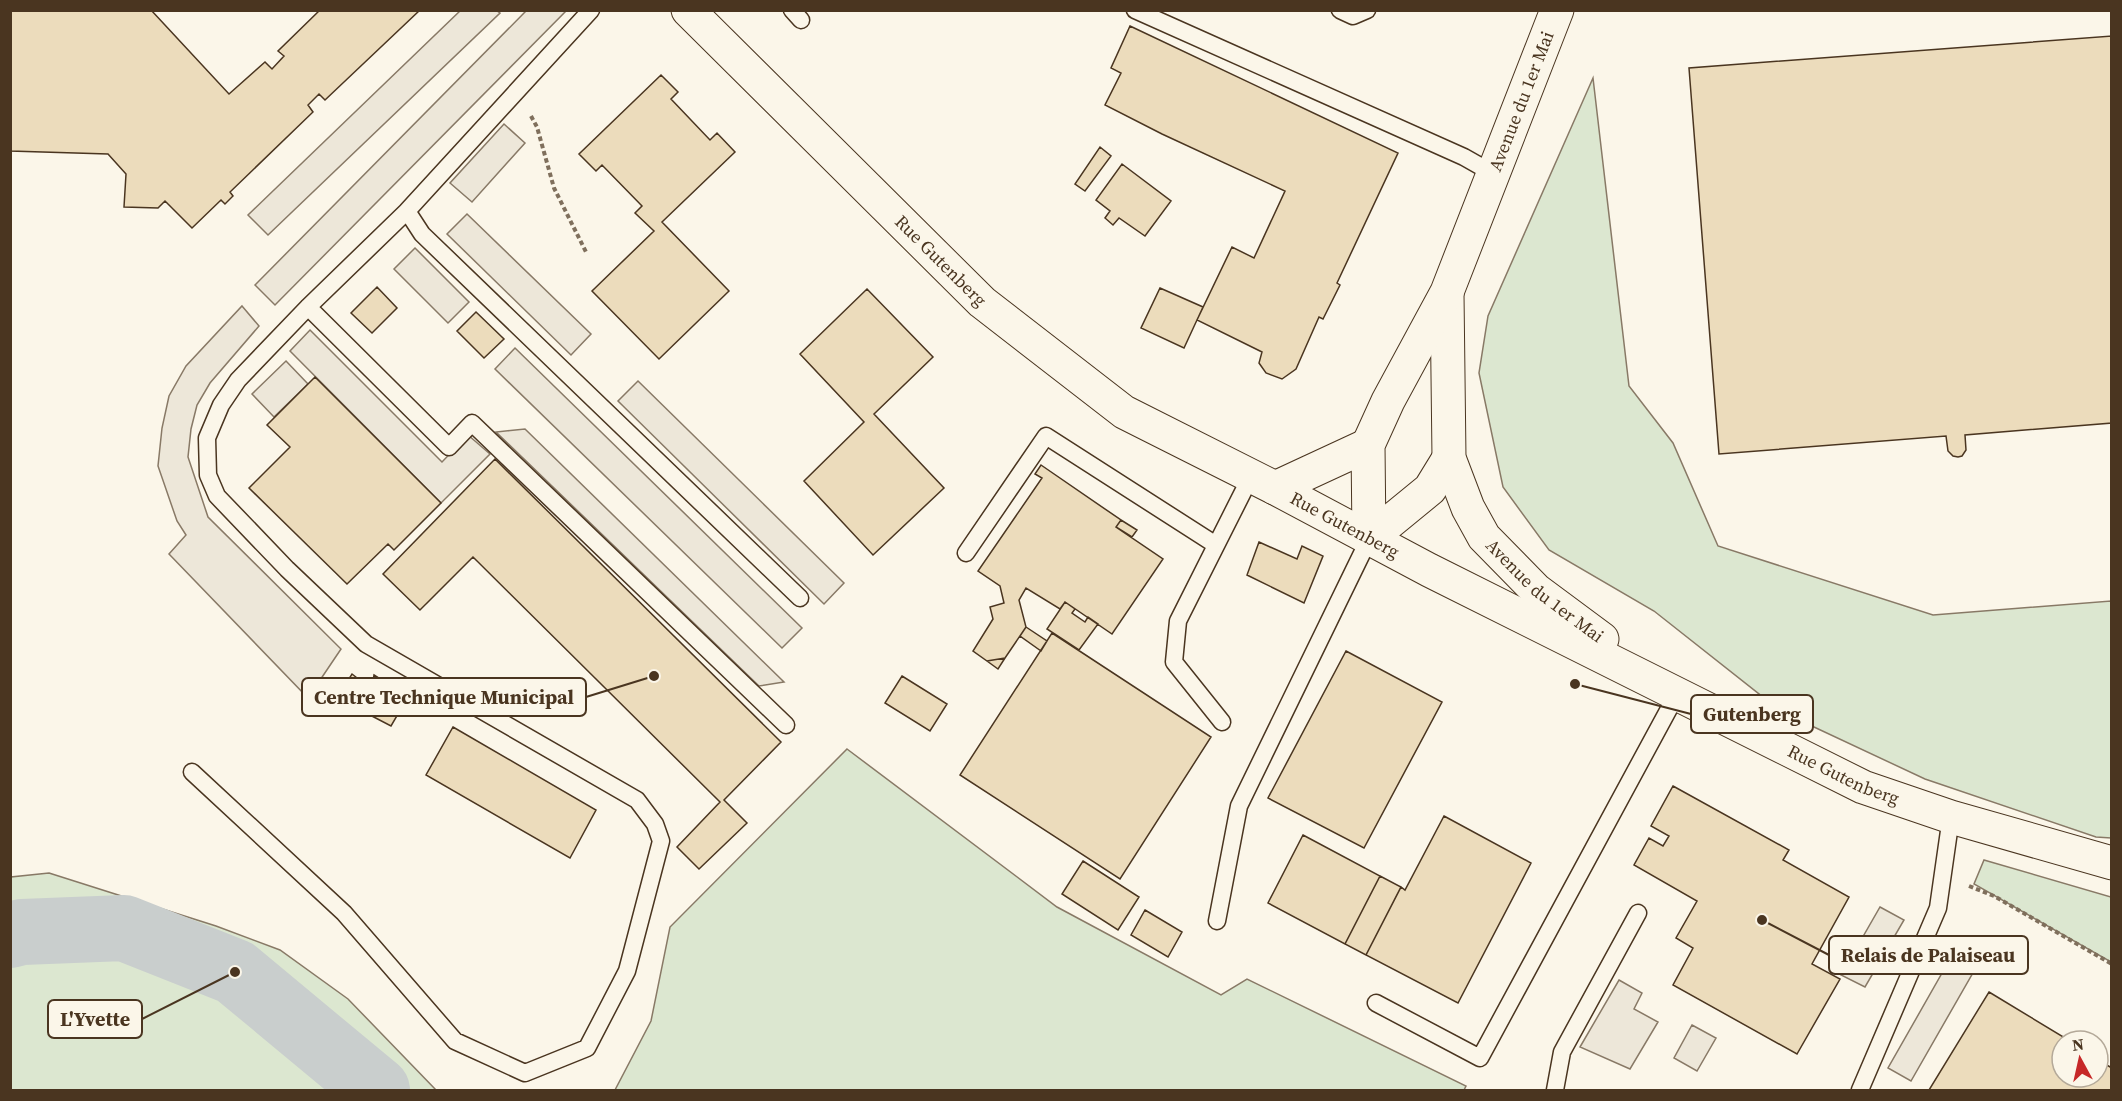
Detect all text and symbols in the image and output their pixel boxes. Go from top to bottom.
street label: Avenue du 1er Mai [1482,27,1560,175]
street label: Rue Gutenberg [889,209,992,312]
street label: Rue Gutenberg [1286,485,1404,564]
street label: Avenue du 1er Mai [1480,533,1609,648]
callout: Centre Technique Municipal [302,678,586,716]
text: Centre Technique Municipal [314,683,574,711]
callout: Gutenberg [1691,695,1813,733]
text: Gutenberg [1703,700,1801,728]
street label: Rue Gutenberg [1783,738,1903,810]
callout: Relais de Palaiseau [1829,936,2028,974]
text: Relais de Palaiseau [1841,941,2015,969]
callout: L'Yvette [48,1000,142,1038]
text: L'Yvette [60,1005,130,1033]
north arrow [2050,1029,2110,1089]
text: N [2071,1032,2086,1056]

